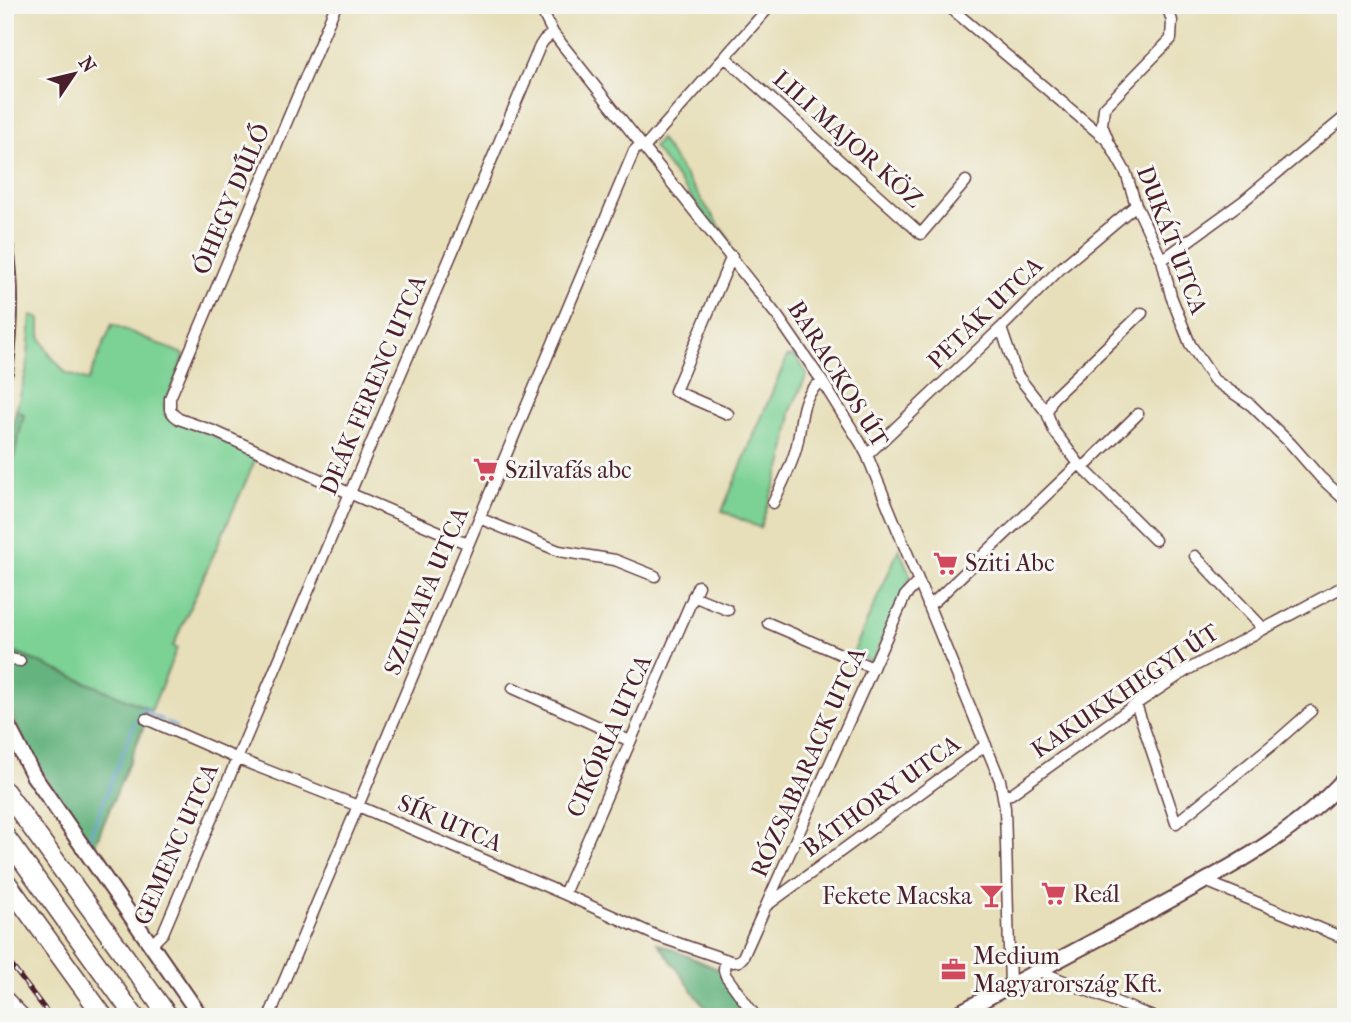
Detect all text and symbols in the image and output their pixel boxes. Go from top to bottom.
north arrow [38,38,108,108]
text: N [74,53,101,78]
street label: LILI MAJOR KÖZ [767,64,929,213]
street label: ÓHEGY DŰLŐ [186,119,275,279]
street label: DUKÁT UTCA [1131,161,1214,319]
street label: PETÁK UTCA [921,250,1049,375]
street label: DEÁK FERENC UTCA [313,270,432,499]
street label: BARACKOS ÚT [782,295,895,453]
supermarket icon: Szilvafás abc [471,456,499,484]
place label: Szilvafás abc [505,456,632,484]
street label: SZILVAFA UTCA [378,502,474,679]
supermarket icon: Sziti Abc [931,549,959,577]
place label: Sziti Abc [965,549,1054,577]
street label: KAKUKKHEGYI ÚT [1026,617,1225,764]
street label: RÓZSABARACK UTCA [744,642,872,881]
street label: CIKÓRIA UTCA [560,650,657,821]
street label: BÁTHORY UTCA [796,728,966,863]
street label: GEMENC UTCA [128,759,224,929]
street label: SÍK UTCA [394,788,507,858]
supermarket icon: Reál [1039,880,1067,908]
place label: Reál [1073,880,1120,908]
place label: Fekete Macska [822,882,973,910]
bar icon: Fekete Macska [978,882,1006,910]
place label: Medium Magyarország Kft. [973,942,1162,998]
office icon: Medium Magyarország Kft. [939,956,967,984]

